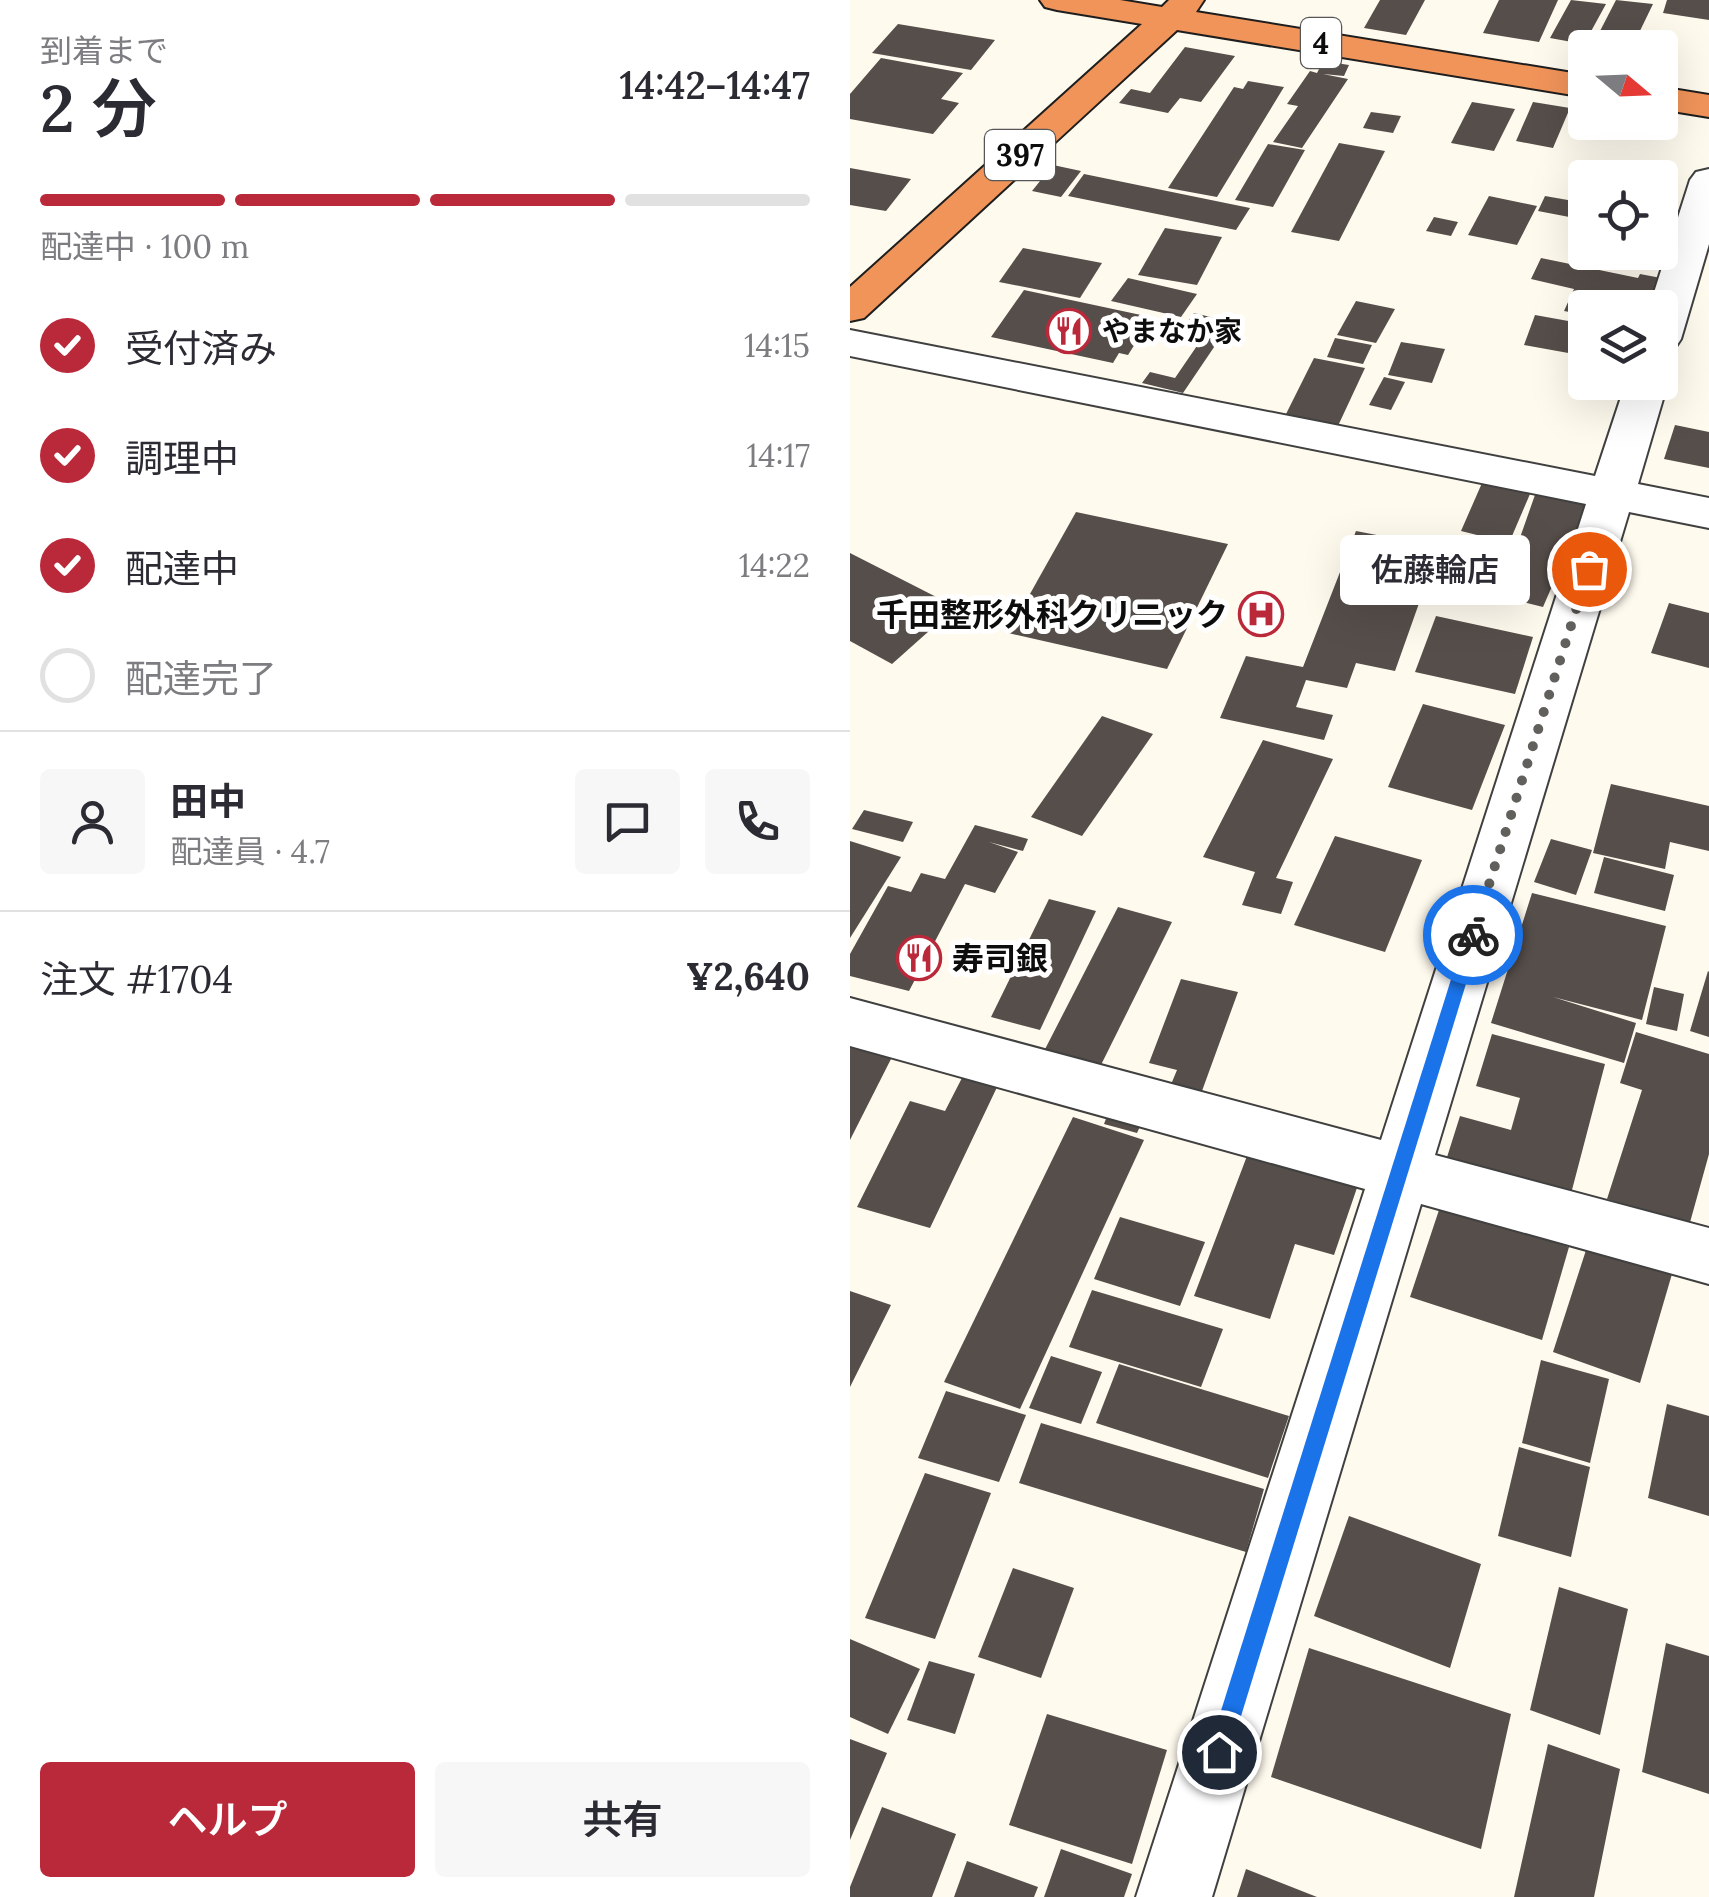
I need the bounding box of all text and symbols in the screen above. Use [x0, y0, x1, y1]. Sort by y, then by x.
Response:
road number: 4 [1301, 18, 1341, 68]
text: 到着まで [40, 30, 168, 71]
north arrow [1568, 30, 1678, 140]
map controls [1568, 30, 1678, 400]
text: 14:42–14:47 [620, 61, 810, 109]
text: 2 分 [40, 67, 157, 150]
road number: 397 [985, 130, 1055, 180]
button: locate [1568, 160, 1678, 270]
text: 配達中 · 100 m [40, 226, 249, 267]
button: layers [1568, 290, 1678, 400]
restaurant icon: やまなか家 [1046, 308, 1092, 354]
place label: やまなか家 [1102, 313, 1242, 349]
icon: check [40, 318, 95, 373]
text: 受付済み [125, 324, 277, 372]
text: 14:15 [744, 325, 810, 366]
icon: check [40, 428, 95, 483]
text: 調理中 [125, 434, 239, 482]
text: 14:17 [747, 435, 810, 476]
pin [1547, 527, 1632, 612]
callout: 佐藤輪店 [1339, 534, 1529, 604]
icon: check [40, 538, 95, 593]
icon: bag [1562, 542, 1617, 597]
text: 配達中 [125, 544, 239, 592]
text: 14:22 [739, 545, 810, 586]
text: 佐藤輪店 [1371, 549, 1499, 590]
hospital icon: 千田整形外科クリニック [1238, 591, 1284, 637]
place label: 千田整形外科クリニック [876, 594, 1228, 635]
text: 配達完了 [125, 654, 277, 702]
button: person [40, 769, 145, 874]
button: chat [575, 769, 680, 874]
button: phone [705, 769, 810, 874]
text: 田中 [170, 777, 246, 825]
text: 配達員 · 4.7 [170, 831, 330, 872]
courier [1423, 885, 1523, 985]
icon: bike [1446, 908, 1501, 963]
restaurant icon: 寿司銀 [896, 935, 942, 981]
place label: 寿司銀 [952, 938, 1048, 979]
text: ¥2,640 [686, 952, 810, 1000]
text: 注文 #1704 [40, 955, 233, 1003]
pin [1177, 1710, 1262, 1795]
icon: home [1192, 1725, 1247, 1780]
button: ヘルプ [40, 1762, 415, 1877]
button: 共有 [435, 1762, 810, 1877]

